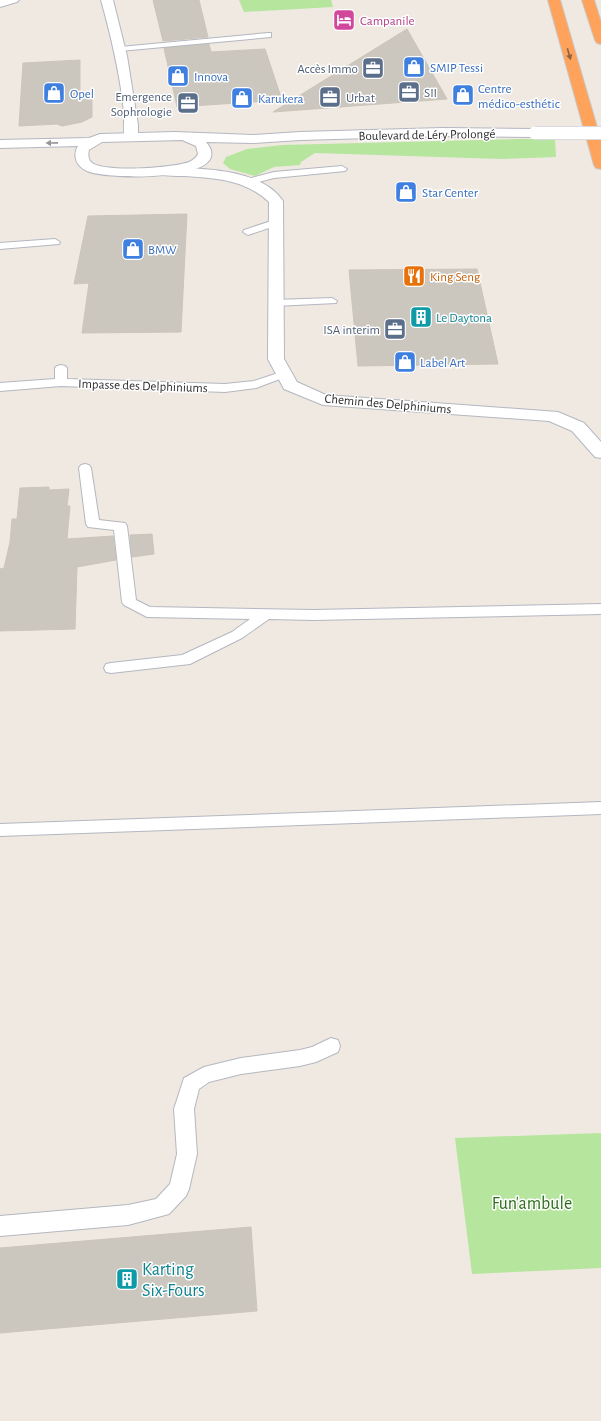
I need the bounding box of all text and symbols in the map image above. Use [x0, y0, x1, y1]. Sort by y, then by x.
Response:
hotel icon: Campanile [331, 7, 357, 33]
place label: Campanile [360, 15, 415, 28]
one-way arrow [566, 48, 572, 60]
shop icon: SMIP Tessi [401, 54, 427, 80]
office icon: Accès Immo [360, 55, 386, 81]
place label: SMIP Tessi [430, 62, 483, 75]
shop icon: Innova [165, 63, 191, 89]
place label: Accès Immo [297, 63, 358, 76]
place label: Innova [194, 71, 228, 84]
office icon: SII [396, 79, 422, 105]
shop icon: Opel [41, 80, 67, 106]
shop icon: Centre médico-esthétic [450, 82, 476, 108]
place label: Centre médico-esthétic [478, 83, 560, 111]
office icon: Urbat [317, 84, 343, 110]
shop icon: Karukera [229, 85, 255, 111]
place label: SII [424, 87, 437, 100]
place label: Opel [70, 88, 94, 101]
office icon: Emergence Sophrologie [175, 90, 201, 116]
place label: Emergence Sophrologie [111, 91, 172, 119]
place label: Urbat [346, 92, 375, 105]
place label: Karukera [258, 93, 303, 106]
street label: Boulevard de Léry Prolongé [358, 128, 496, 143]
one-way arrow [45, 140, 58, 146]
shop icon: Star Center [393, 179, 419, 205]
place label: Star Center [422, 187, 479, 200]
shop icon: BMW [120, 236, 146, 262]
place label: BMW [148, 244, 177, 257]
restaurant icon: King Seng [401, 263, 427, 289]
place label: King Seng [430, 271, 481, 284]
building icon: Le Daytona [408, 304, 434, 330]
place label: Le Daytona [436, 312, 492, 325]
office icon: ISA interim [382, 316, 408, 342]
place label: ISA interim [323, 324, 380, 337]
shop icon: Label Art [392, 349, 418, 375]
place label: Label Art [420, 357, 465, 370]
street label: Impasse des Delphiniums [78, 378, 208, 395]
street label: Chemin des Delphiniums [324, 392, 452, 417]
park label: Fun'ambule [492, 1195, 572, 1213]
place label: Karting Six-Fours [142, 1261, 205, 1300]
building icon: Karting Six-Fours [114, 1266, 140, 1292]

